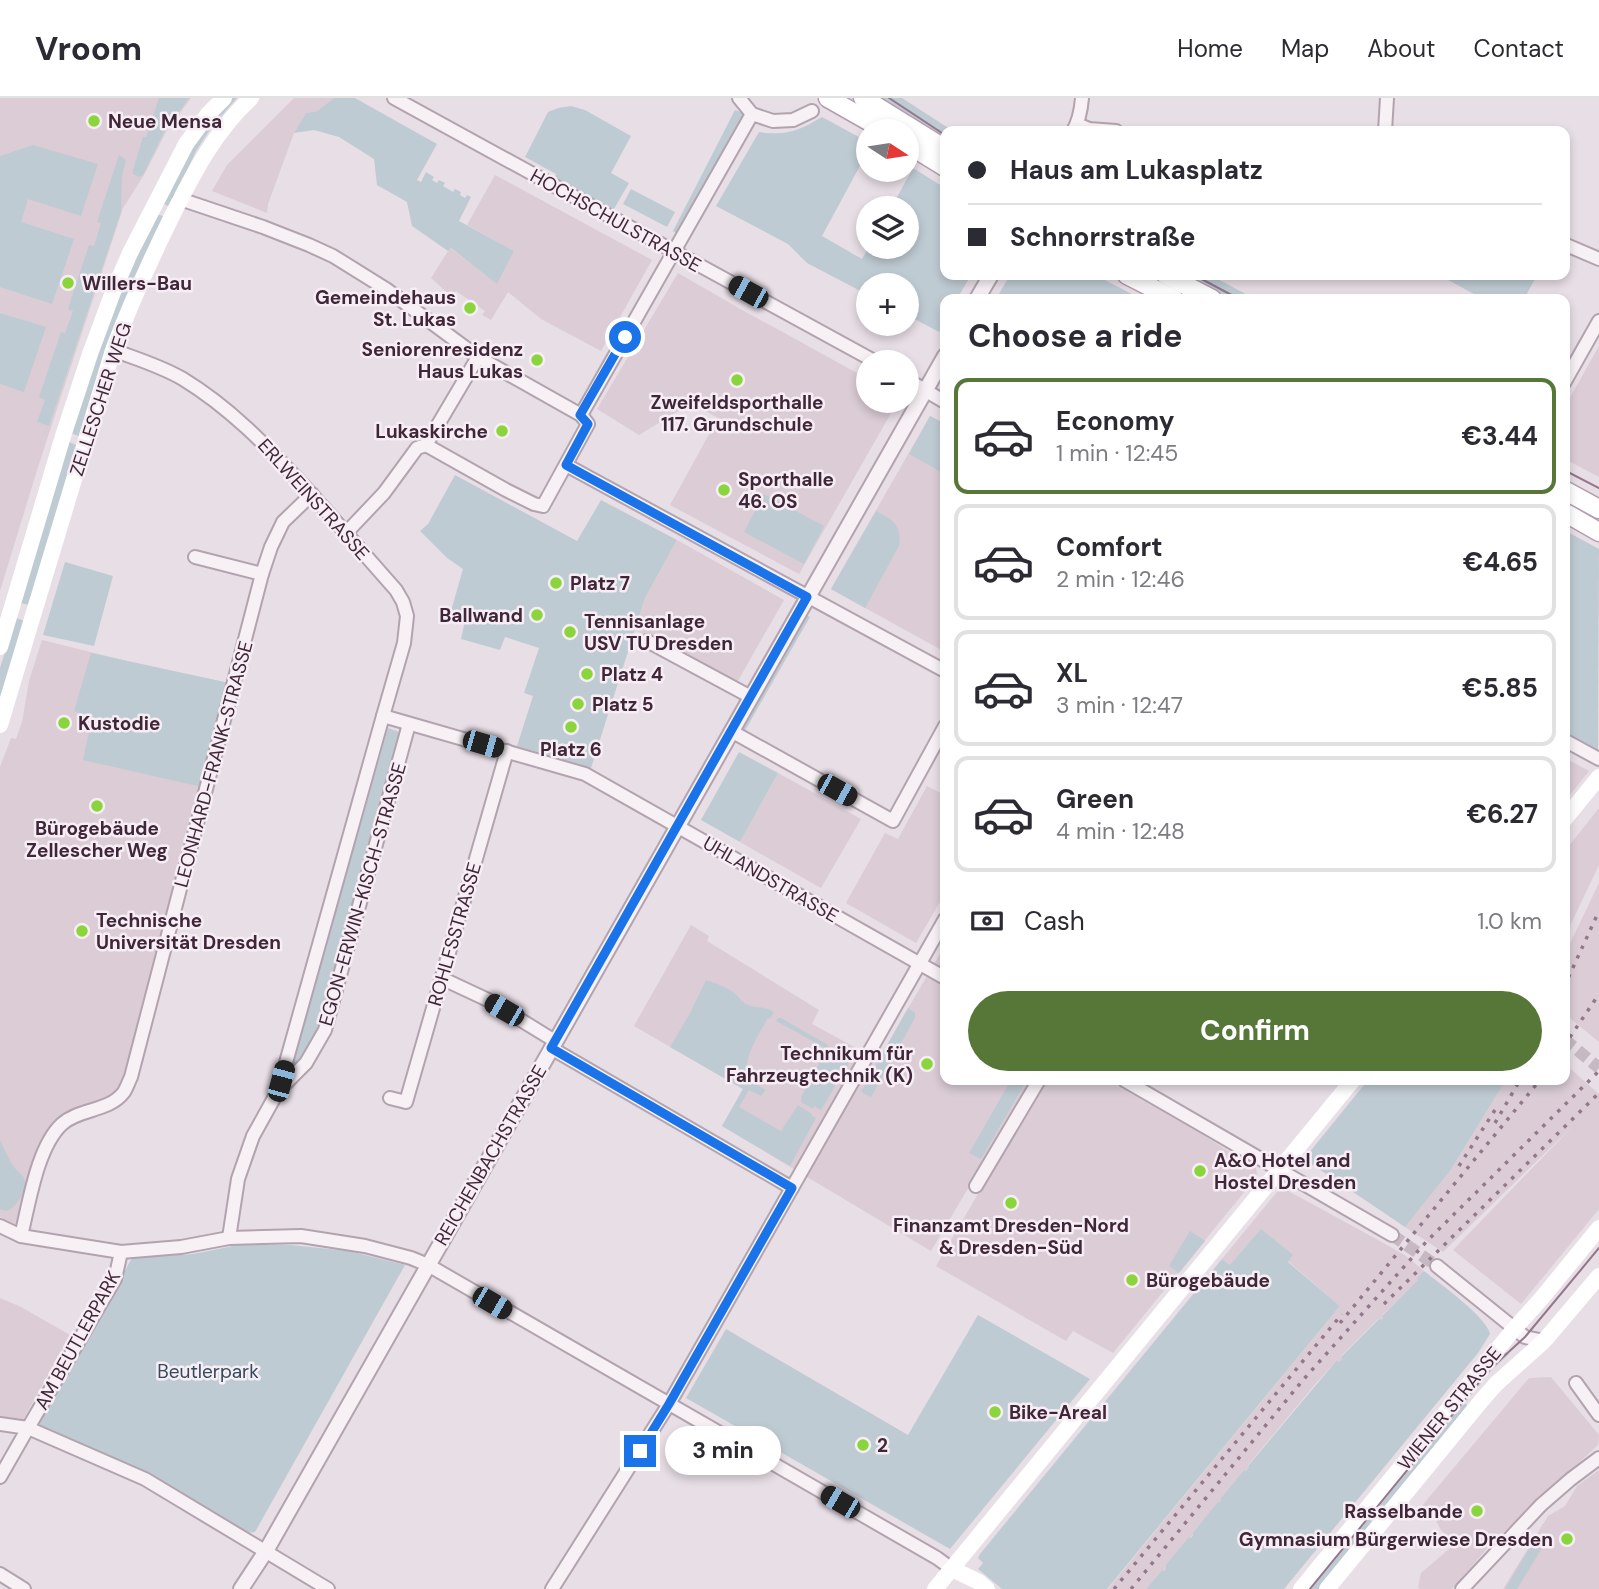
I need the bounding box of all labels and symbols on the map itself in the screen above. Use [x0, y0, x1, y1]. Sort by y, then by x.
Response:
place label: Neue Mensa [108, 109, 222, 134]
marker: Neue Mensa [86, 113, 102, 129]
north arrow [856, 119, 919, 182]
street label: HOCHSCHULSTRASSE [526, 163, 706, 278]
place label: Willers-Bau [82, 271, 192, 296]
car [725, 273, 772, 311]
marker: Willers-Bau [60, 275, 76, 291]
place label: Gemeindehaus St. Lukas [315, 285, 456, 332]
marker: Gemeindehaus St. Lukas [462, 300, 478, 316]
street label: ZELLESCHER WEG [64, 319, 137, 479]
route start [609, 321, 641, 353]
place label: Seniorenresidenz Haus Lukas [361, 337, 523, 384]
marker: Seniorenresidenz Haus Lukas [529, 352, 545, 368]
marker: Zweifeldsporthalle 117. Grundschule [729, 372, 745, 388]
place label: Zweifeldsporthalle 117. Grundschule [650, 390, 824, 437]
place label: Lukaskirche [375, 419, 488, 444]
marker: Lukaskirche [494, 423, 510, 439]
street label: ERLWEINSTRASSE [252, 433, 375, 565]
place label: Sporthalle 46. OS [738, 467, 834, 514]
marker: Sporthalle 46. OS [716, 482, 732, 498]
place label: Platz 7 [570, 571, 630, 596]
marker: Platz 7 [548, 575, 564, 591]
place label: Ballwand [439, 603, 523, 628]
marker: Ballwand [529, 607, 545, 623]
place label: Tennisanlage USV TU Dresden [584, 609, 733, 656]
marker: Tennisanlage USV TU Dresden [562, 624, 578, 640]
street label: LEONHARD-FRANK-STRASSE [169, 638, 258, 890]
place label: Platz 4 [601, 662, 663, 687]
marker: Platz 4 [579, 666, 595, 682]
place label: Platz 5 [592, 692, 654, 717]
marker: Platz 5 [570, 696, 586, 712]
place label: Kustodie [78, 711, 160, 736]
marker: Kustodie [56, 715, 72, 731]
marker: Platz 6 [563, 719, 579, 735]
car [460, 728, 507, 760]
place label: Platz 6 [540, 737, 602, 762]
street label: EGON-ERWIN-KISCH-STRASSE [313, 760, 412, 1029]
car [814, 771, 861, 809]
marker: Bürogebäude Zellescher Weg [89, 798, 105, 814]
place label: Bürogebäude Zellescher Weg [26, 816, 168, 863]
street label: UHLANDSTRASSE [699, 831, 843, 928]
street label: ROHLFSSTRASSE [422, 859, 487, 1009]
place label: Technische Universität Dresden [96, 908, 281, 955]
marker: Technische Universität Dresden [74, 923, 90, 939]
car [481, 990, 528, 1030]
place label: Technikum für Fahrzeugtechnik (K) [726, 1041, 913, 1088]
marker: Technikum für Fahrzeugtechnik (K) [919, 1056, 935, 1072]
car [266, 1058, 297, 1104]
street label: REICHENBACHSTRASSE [428, 1060, 552, 1250]
place label: A&O Hotel and Hostel Dresden [1214, 1148, 1356, 1195]
marker: A&O Hotel and Hostel Dresden [1192, 1163, 1208, 1179]
marker: Finanzamt Dresden-Nord & Dresden-Süd [1003, 1195, 1019, 1211]
place label: Finanzamt Dresden-Nord & Dresden-Süd [893, 1213, 1129, 1260]
street label: AM BEUTLERPARK [29, 1266, 126, 1414]
place label: Bürogebäude [1146, 1268, 1270, 1293]
marker: Bürogebäude [1124, 1272, 1140, 1288]
car [469, 1283, 516, 1323]
street label: WIENER STRASSE [1392, 1341, 1507, 1475]
park label: Beutlerpark [157, 1359, 259, 1384]
place label: Bike-Areal [1009, 1400, 1107, 1425]
marker: Bike-Areal [987, 1404, 1003, 1420]
callout: 3 min [664, 1426, 780, 1476]
place label: 2 [877, 1433, 888, 1458]
route end [624, 1435, 656, 1467]
marker: 2 [855, 1437, 871, 1453]
car [817, 1482, 864, 1522]
place label: Rasselbande [1344, 1499, 1463, 1524]
marker: Rasselbande [1469, 1503, 1485, 1519]
place label: Gymnasium Bürgerwiese Dresden [1239, 1527, 1553, 1552]
marker: Gymnasium Bürgerwiese Dresden [1559, 1531, 1575, 1547]

